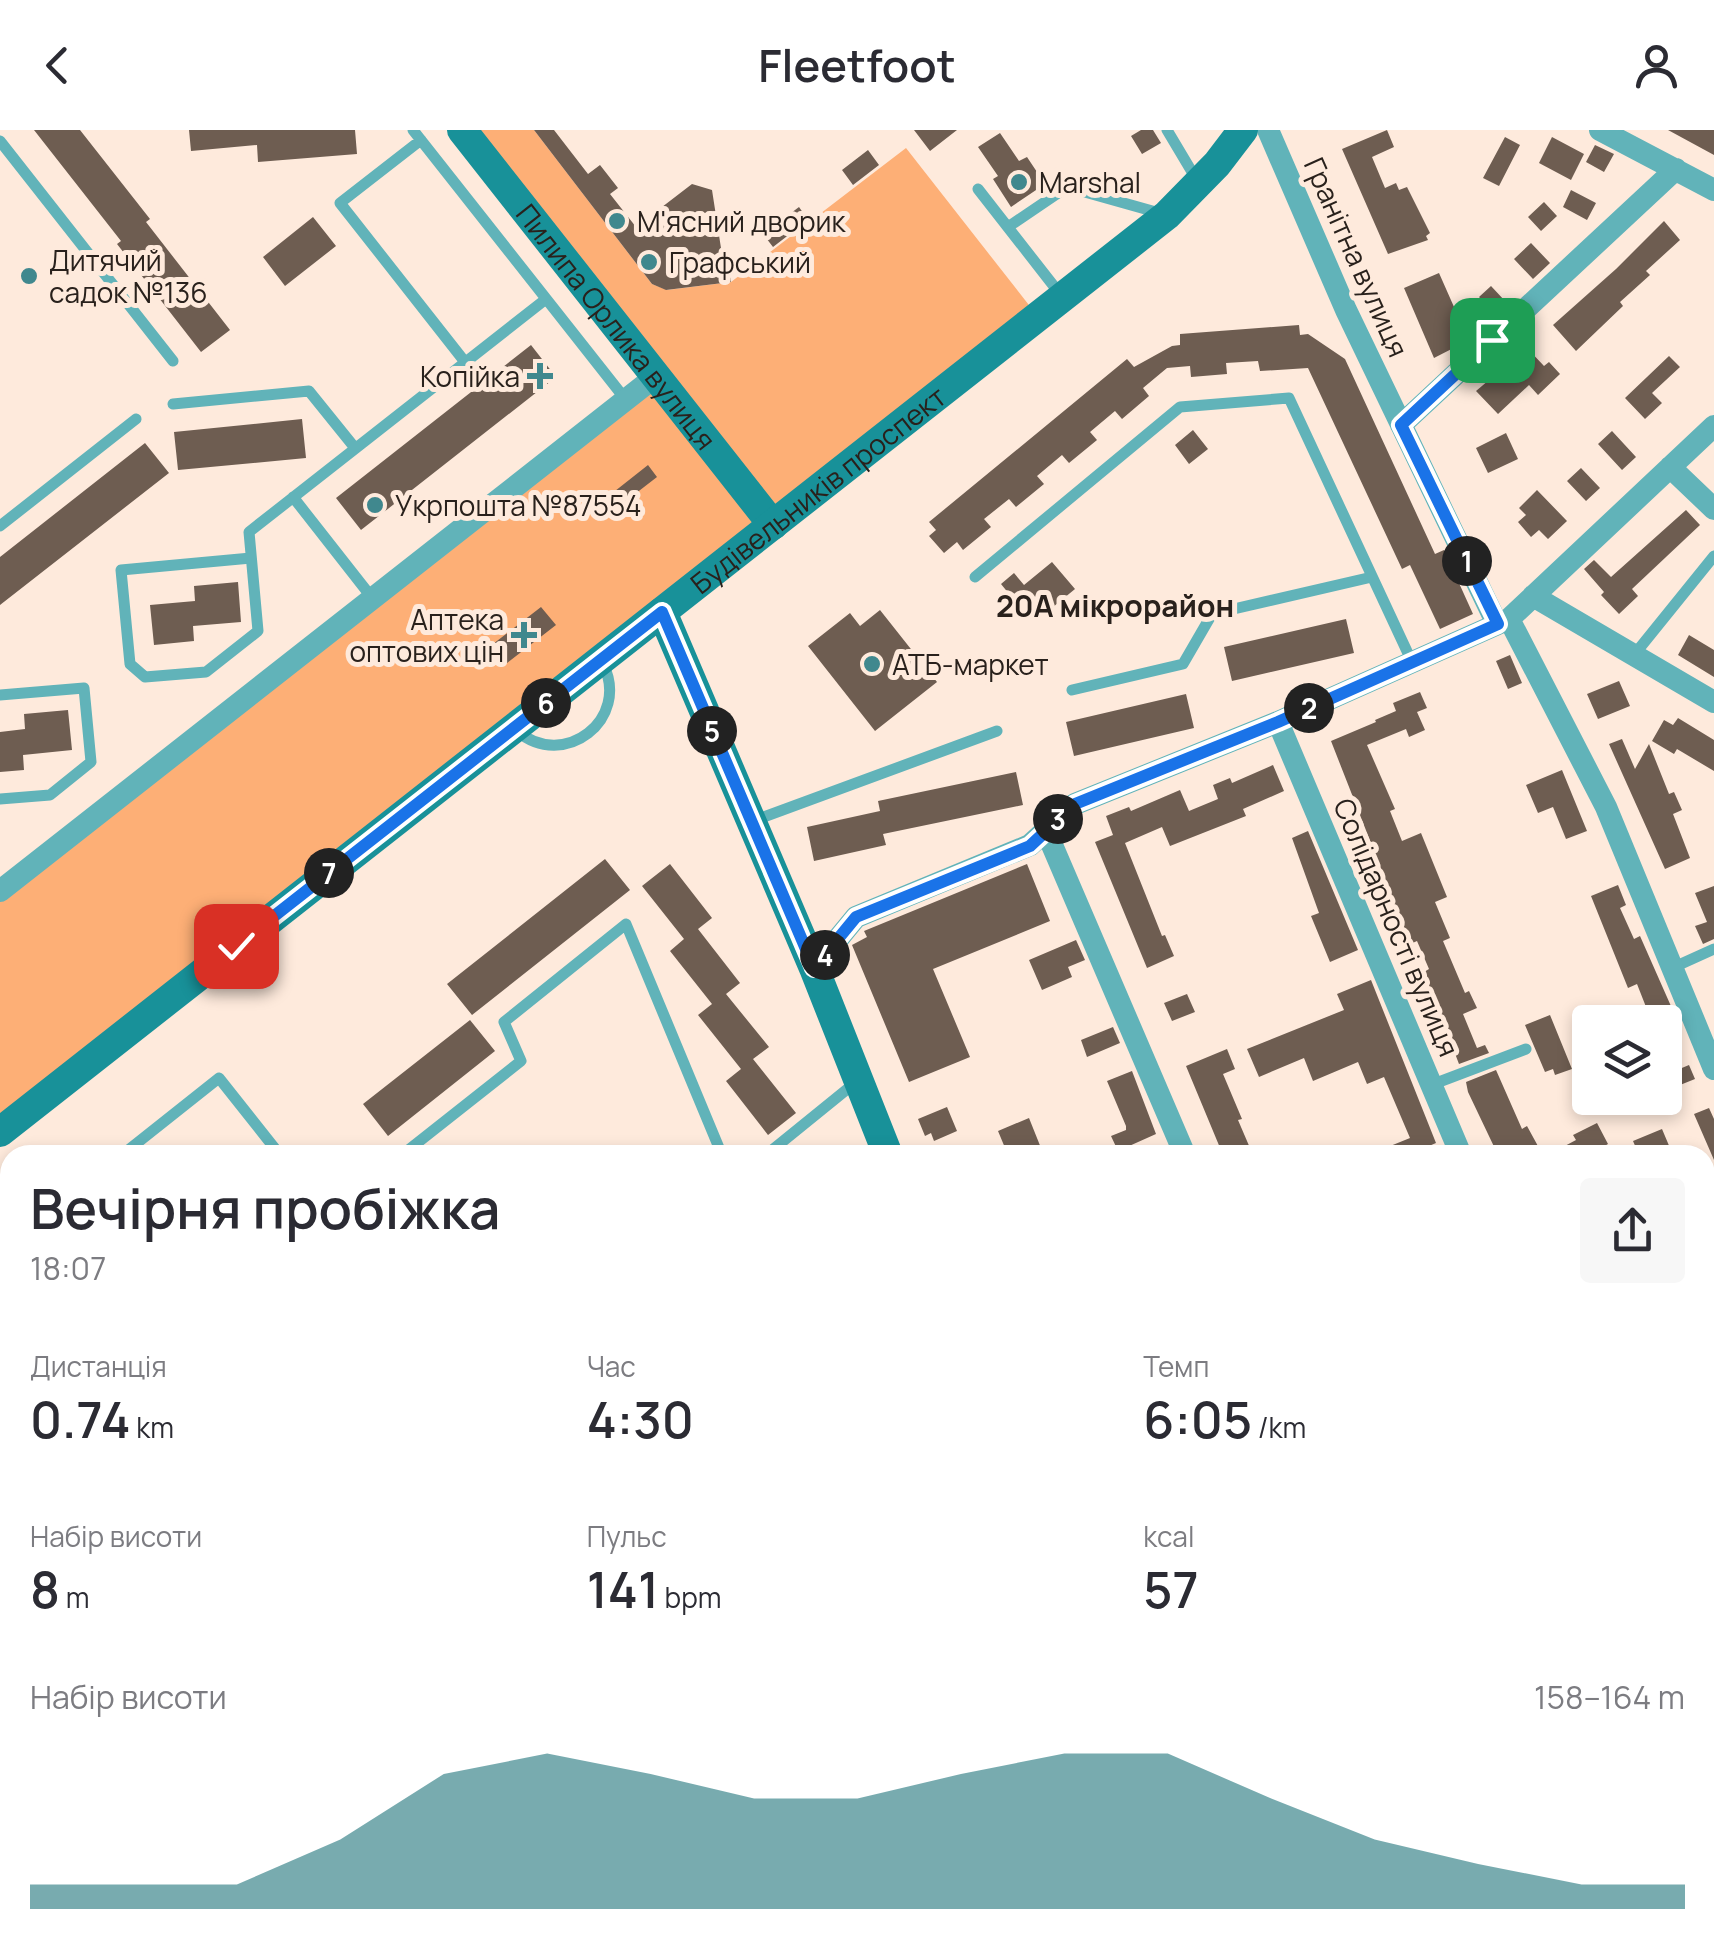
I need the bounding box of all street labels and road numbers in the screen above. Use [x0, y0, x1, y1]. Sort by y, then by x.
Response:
street label: Гранітна вулиця [1296, 151, 1418, 363]
street label: Пилипа Орлика вулиця [508, 196, 725, 457]
street label: Будівельників проспект [682, 377, 953, 602]
street label: Солідарності вулиця [1325, 792, 1469, 1062]

